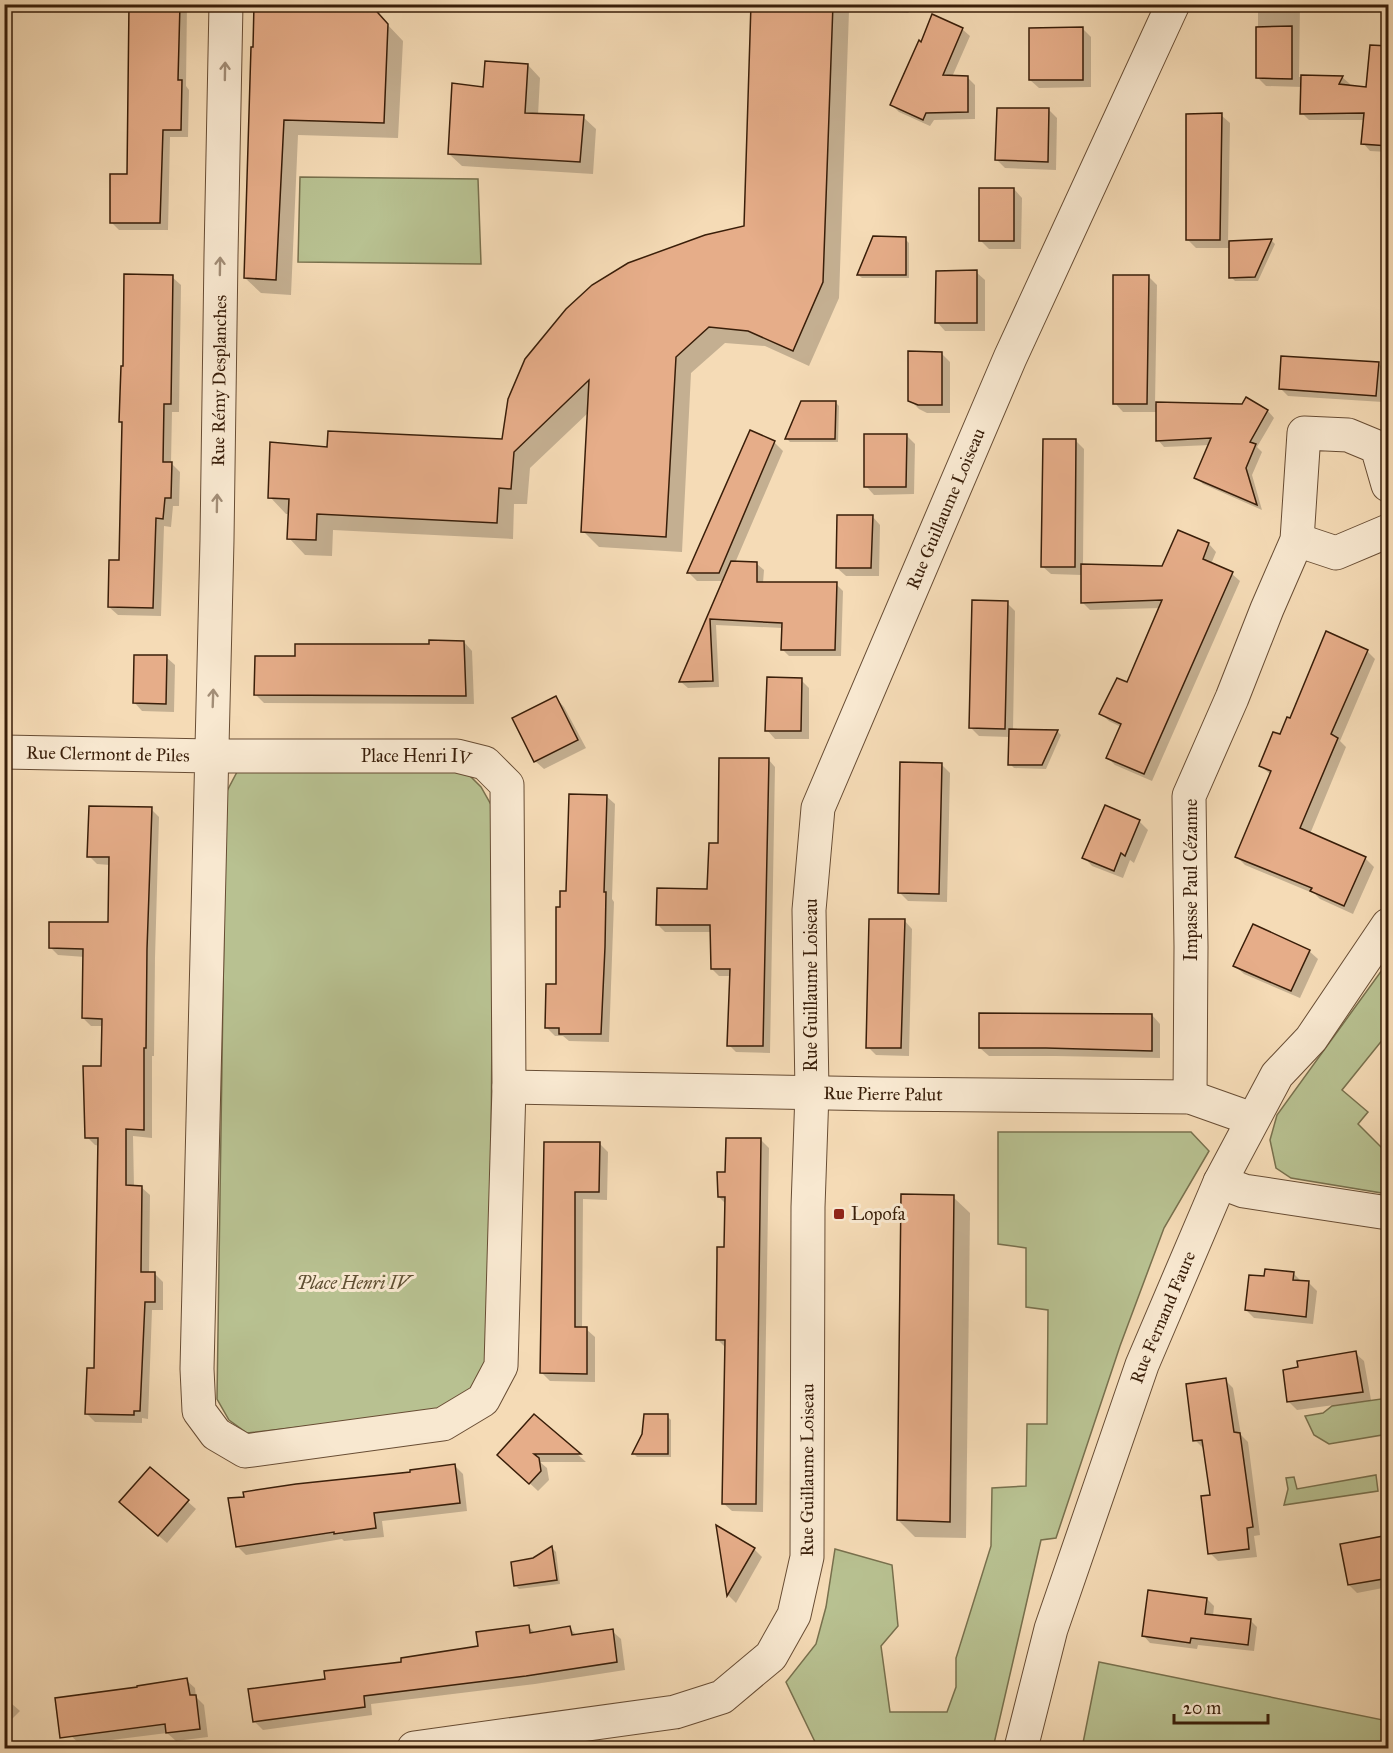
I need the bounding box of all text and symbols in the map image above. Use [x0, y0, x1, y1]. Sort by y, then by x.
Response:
one-way arrow [219, 62, 231, 82]
one-way arrow [215, 257, 226, 277]
street label: Rue Rémy Desplanches [207, 295, 231, 467]
street label: Rue Guillaume Loiseau [902, 424, 990, 593]
one-way arrow [212, 494, 223, 514]
one-way arrow [207, 688, 218, 708]
street label: Rue Clermont de Piles [26, 741, 190, 767]
street label: Place Henri IV [361, 745, 475, 770]
street label: Impasse Paul Cézanne [1180, 799, 1202, 961]
street label: Rue Guillaume Loiseau [800, 898, 822, 1072]
street label: Rue Pierre Palut [823, 1082, 943, 1106]
place label: Lopofa [851, 1203, 906, 1225]
marker: Lopofa [832, 1207, 846, 1221]
street label: Rue Fernand Faure [1125, 1248, 1200, 1386]
park label: Place Henri IV [297, 1272, 414, 1294]
street label: Rue Guillaume Loiseau [796, 1383, 818, 1557]
scale bar [1174, 1687, 1268, 1725]
text: 20 m [1183, 1697, 1221, 1719]

